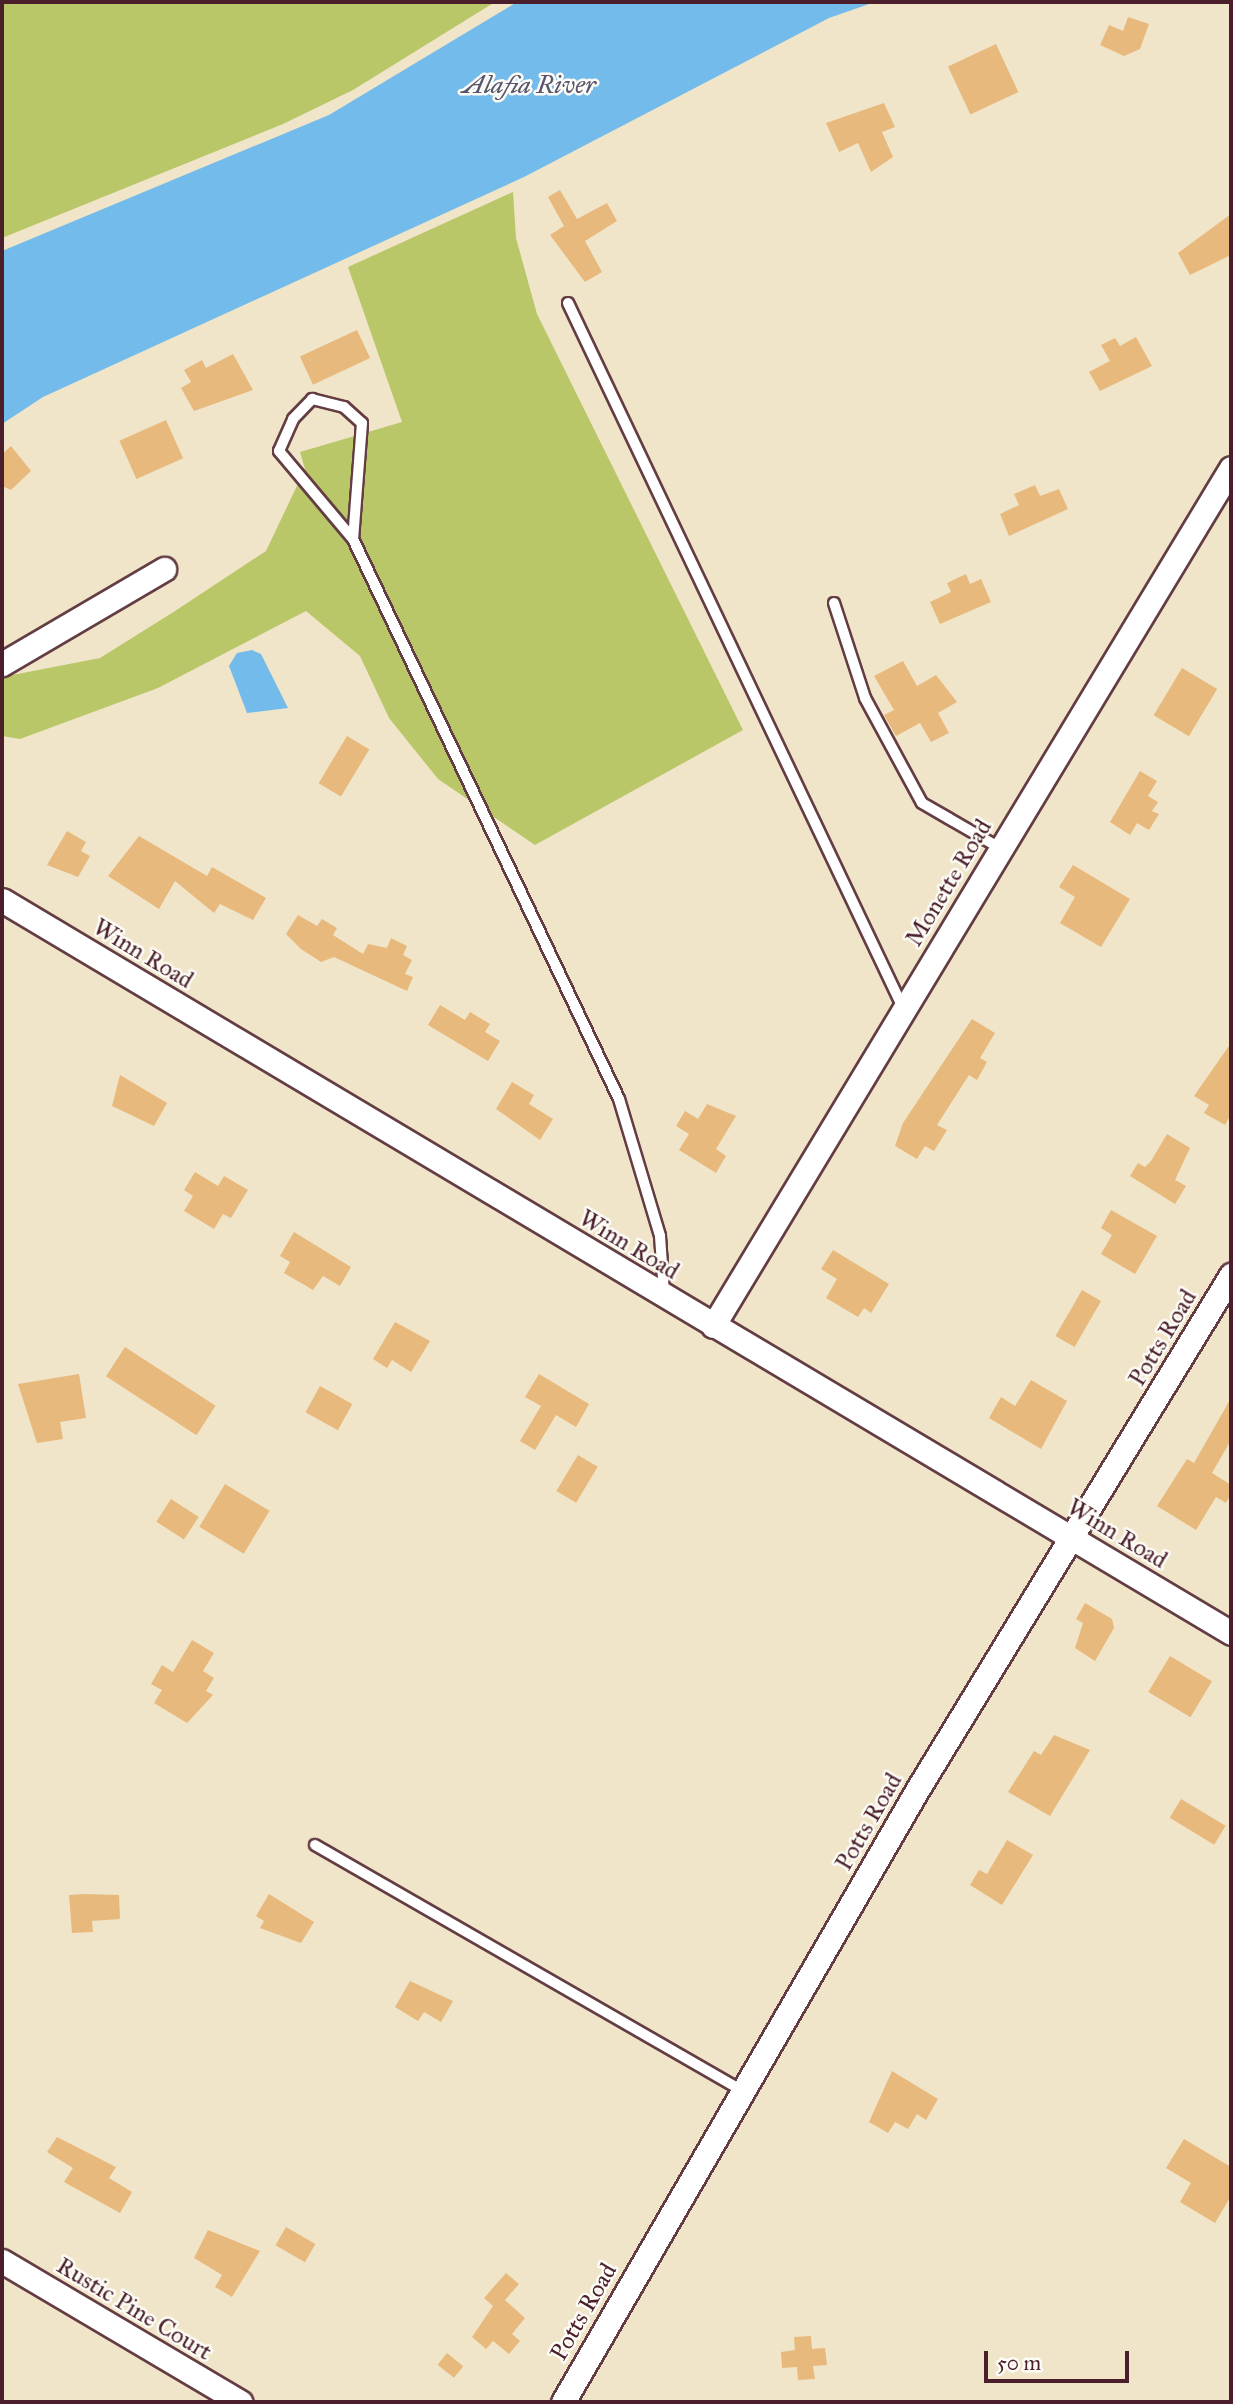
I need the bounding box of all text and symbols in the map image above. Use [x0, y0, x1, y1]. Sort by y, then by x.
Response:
water label: Alafia River [462, 69, 596, 101]
street label: Monette Road [900, 814, 998, 952]
street label: Winn Road [88, 913, 198, 995]
street label: Winn Road [574, 1204, 684, 1286]
street label: Potts Road [1123, 1285, 1203, 1391]
street label: Winn Road [1062, 1493, 1172, 1575]
street label: Potts Road [830, 1768, 908, 1876]
street label: Rustic Pine Court [51, 2251, 217, 2367]
street label: Potts Road [545, 2258, 623, 2366]
scale bar [988, 2338, 1133, 2382]
text: 50 m [997, 2350, 1041, 2376]

